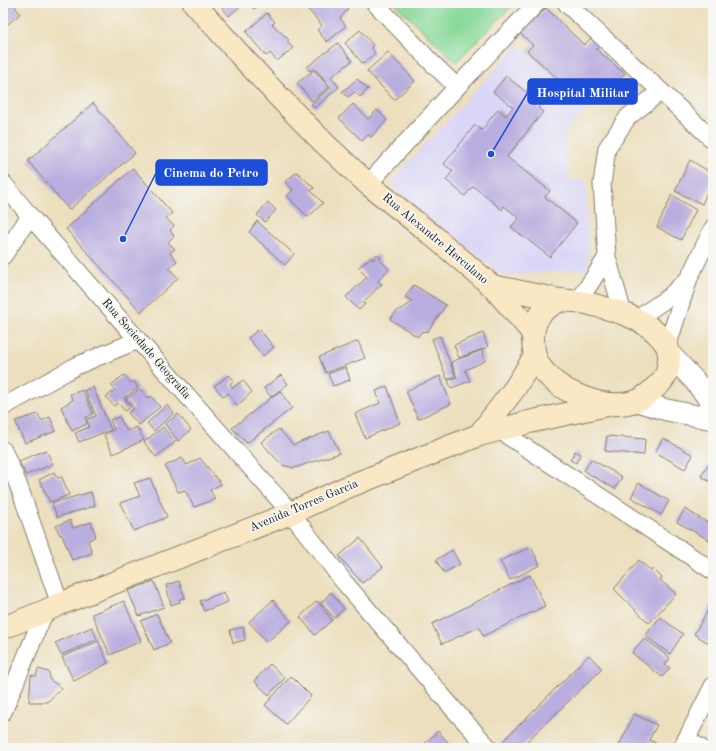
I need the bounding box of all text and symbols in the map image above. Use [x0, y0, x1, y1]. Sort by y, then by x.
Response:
callout: Hospital Militar [528, 79, 637, 104]
text: Hospital Militar [536, 87, 630, 100]
callout: Cinema do Petro [156, 160, 267, 185]
text: Cinema do Petro [163, 167, 259, 180]
street label: Rua Alexandre Herculano [380, 191, 490, 287]
street label: Rua Sociedade Geografia [99, 296, 193, 402]
street label: Avenida Torres Garcia [248, 478, 360, 534]

